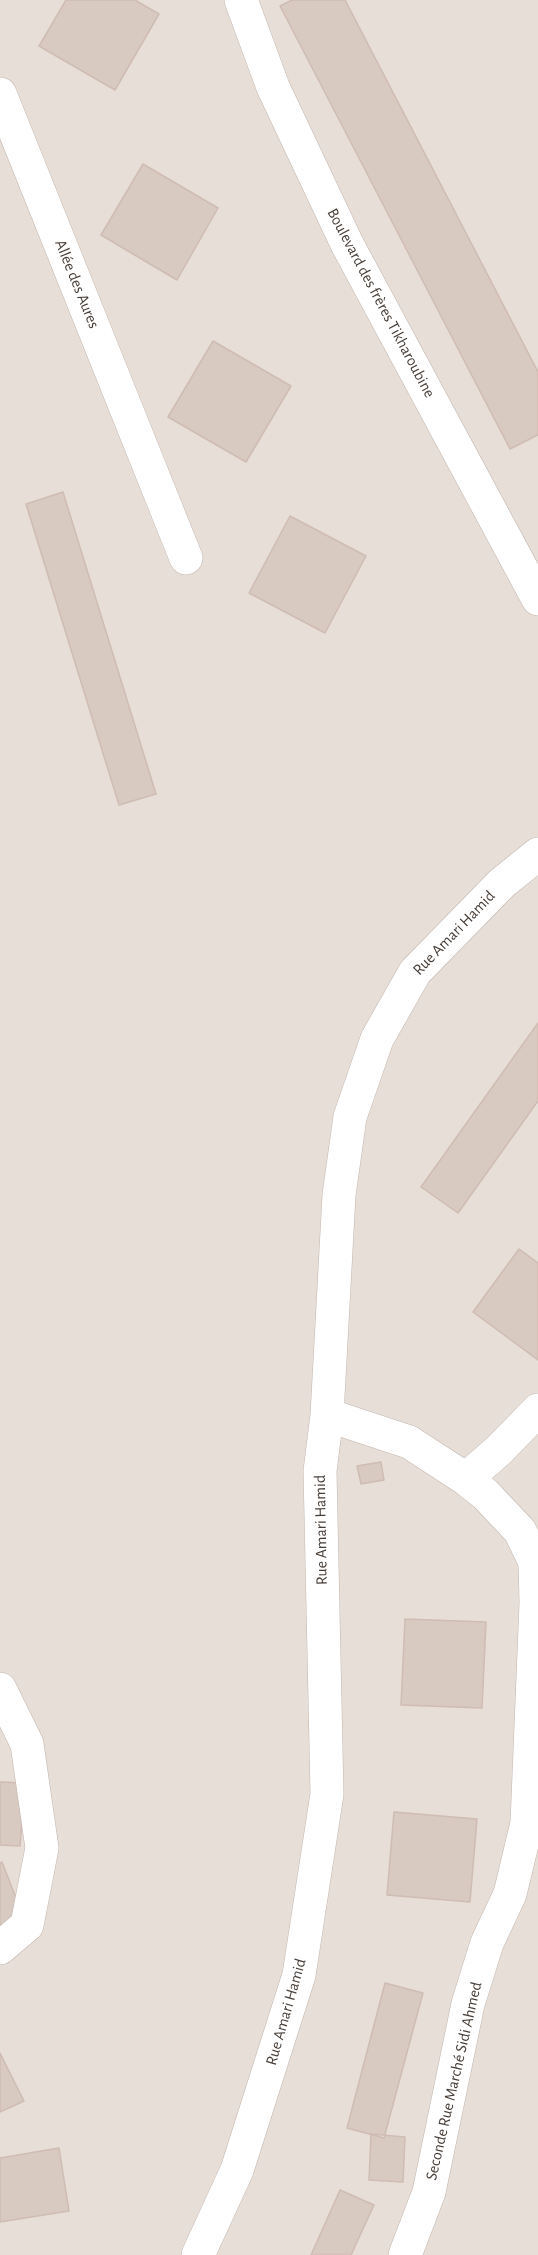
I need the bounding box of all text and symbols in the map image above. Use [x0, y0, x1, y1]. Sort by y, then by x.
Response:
street label: Boulevard des frères Tikharoubine [323, 205, 439, 401]
street label: Allée des Aures [50, 237, 104, 331]
street label: Rue Amari Hamid [409, 887, 499, 979]
street label: Rue Amari Hamid [310, 1475, 332, 1585]
street label: Rue Amari Hamid [262, 1956, 310, 2068]
street label: Seconde Rue Marché Sidi Ahmed [422, 1980, 486, 2182]

